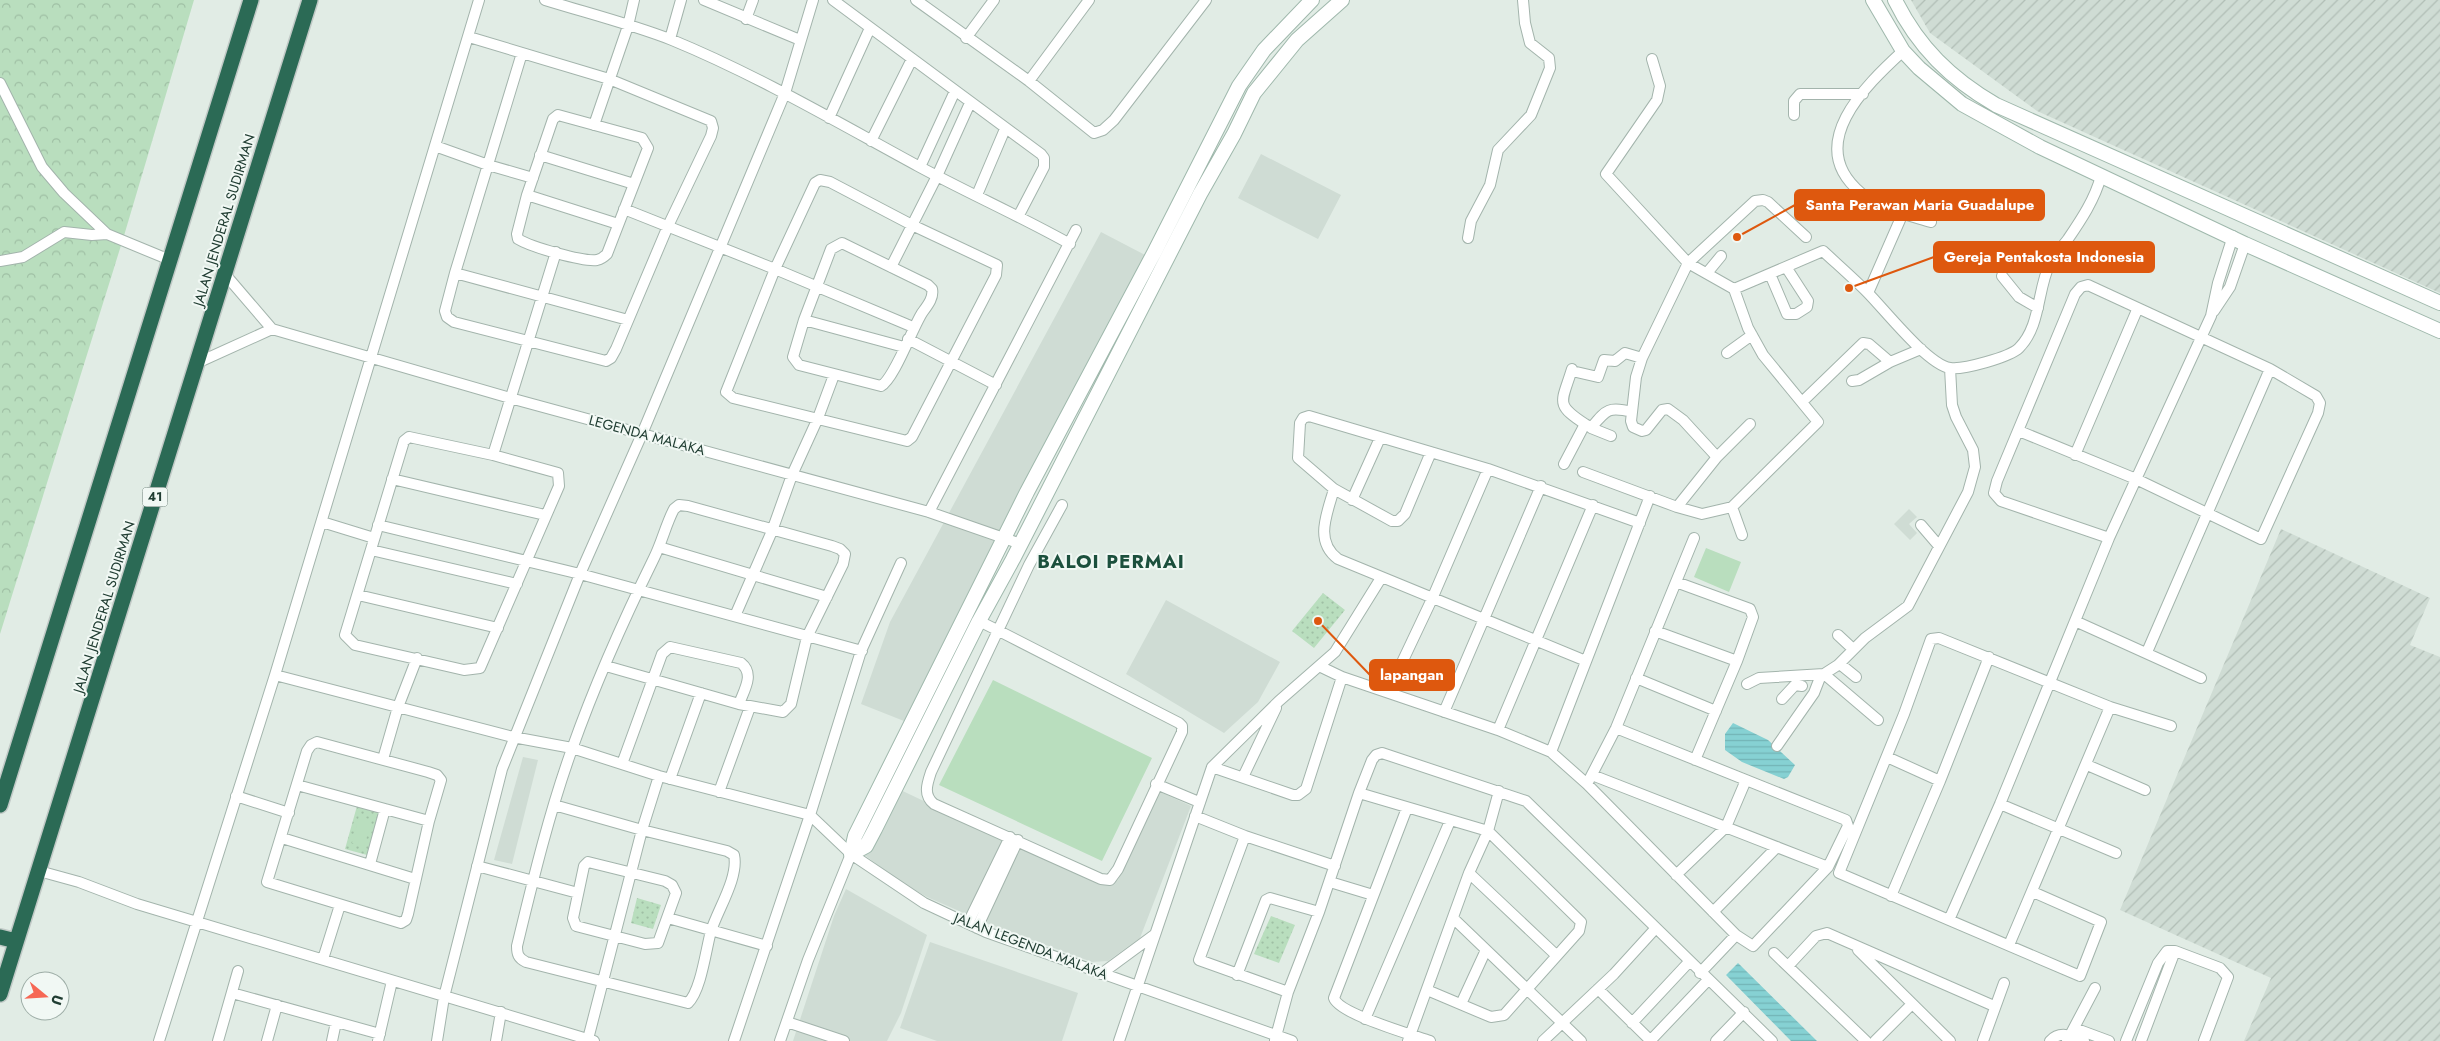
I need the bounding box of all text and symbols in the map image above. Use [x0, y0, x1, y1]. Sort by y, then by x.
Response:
street label: JALAN JENDERAL SUDIRMAN [188, 131, 260, 310]
callout: Santa Perawan Maria Guadalupe [1795, 190, 2044, 220]
text: Santa Perawan Maria Guadalupe [1806, 194, 2035, 216]
callout: Gereja Pentakosta Indonesia [1934, 242, 2154, 272]
text: Gereja Pentakosta Indonesia [1944, 246, 2144, 268]
street label: LEGENDA MALAKA [587, 410, 708, 460]
road number: 41 [142, 488, 168, 507]
street label: JALAN JENDERAL SUDIRMAN [68, 518, 140, 697]
district label: BALOI PERMAI [1037, 548, 1185, 575]
callout: lapangan [1370, 660, 1454, 690]
text: lapangan [1380, 664, 1444, 686]
street label: JALAN LEGENDA MALAKA [949, 907, 1111, 985]
north arrow [20, 971, 70, 1021]
text: U [46, 992, 68, 1008]

